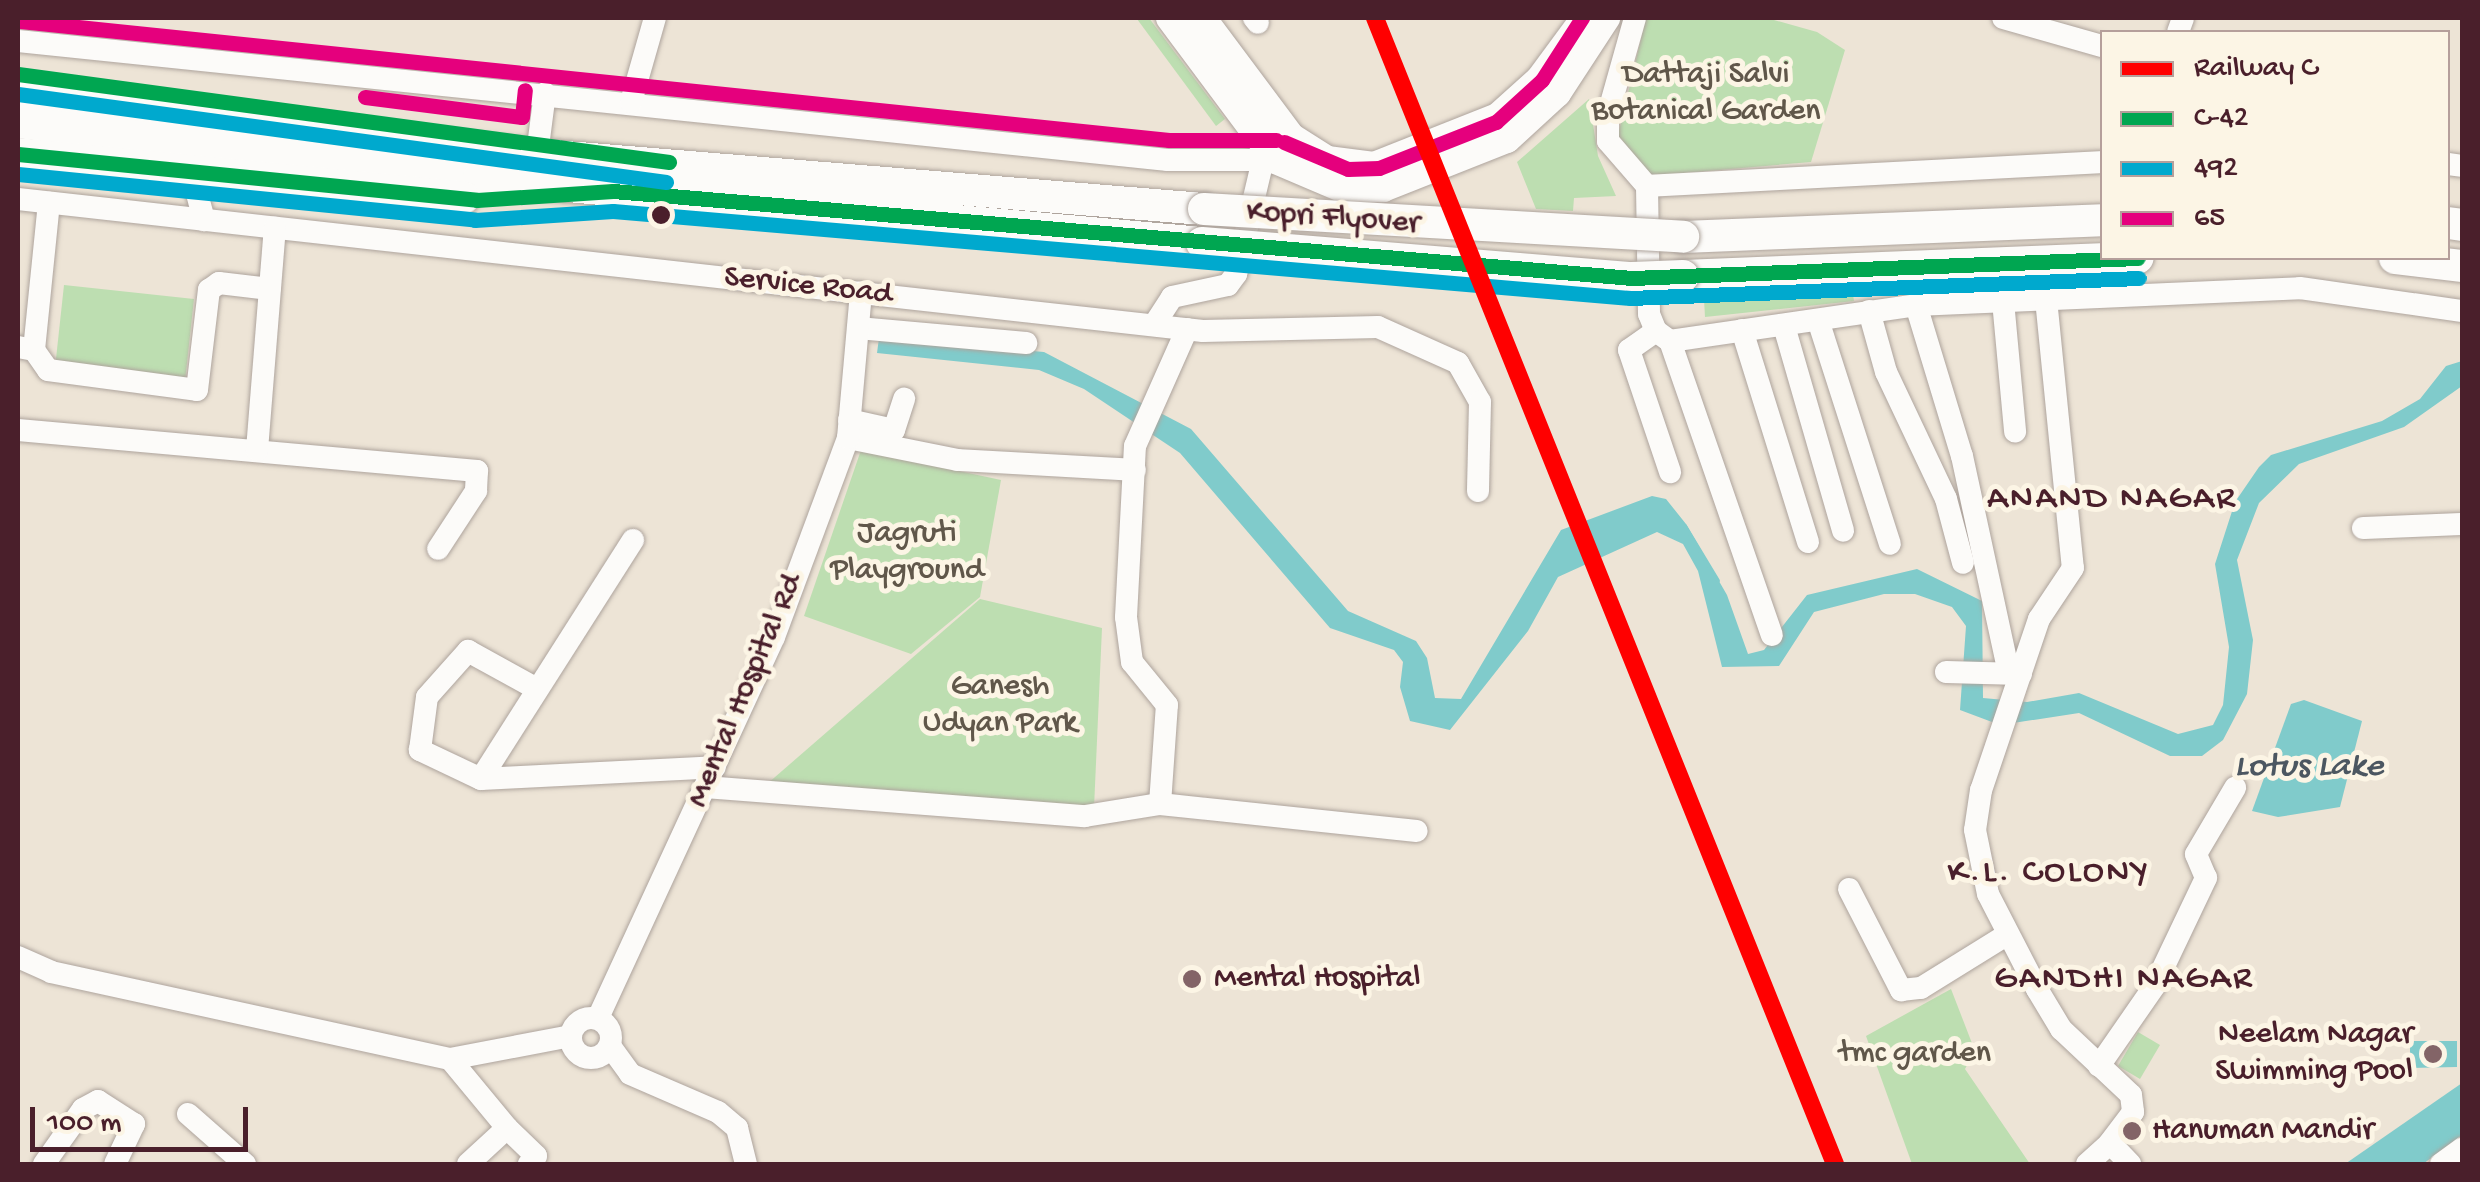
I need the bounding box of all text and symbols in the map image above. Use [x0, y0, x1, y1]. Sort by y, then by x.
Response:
legend [2100, 30, 2450, 260]
text: Railway C [2194, 52, 2318, 87]
park label: Dattaji Salvi Botanical Garden [1592, 57, 1820, 132]
text: C-42 [2194, 102, 2249, 137]
text: 492 [2194, 152, 2238, 187]
street label: Kopri Flyover [1245, 194, 1421, 244]
text: 65 [2194, 202, 2225, 237]
unlabelled marker [651, 205, 671, 225]
street label: Service Road [722, 259, 894, 315]
district label: ANAND NAGAR [1987, 479, 2237, 521]
park label: Jagruti Playground [830, 516, 984, 591]
street label: Mental Hospital Rd [680, 569, 812, 813]
park label: Ganesh Udyan Park [923, 669, 1077, 744]
water label: Lotus Lake [2235, 747, 2383, 789]
district label: K.L. COLONY [1948, 853, 2150, 895]
district label: GANDHI NAGAR [1994, 959, 2254, 1001]
place label: Mental Hospital [1214, 960, 1421, 998]
marker: Mental Hospital [1179, 966, 1205, 992]
place label: Neelam Nagar Swimming Pool [2215, 1017, 2413, 1092]
park label: tmc garden [1839, 1035, 1991, 1073]
marker: Neelam Nagar Swimming Pool [2422, 1043, 2444, 1065]
scale bar [35, 1087, 252, 1149]
text: 100 m [47, 1107, 122, 1142]
place label: Hanuman Mandir [2152, 1112, 2374, 1150]
marker: Hanuman Mandir [2121, 1120, 2143, 1142]

